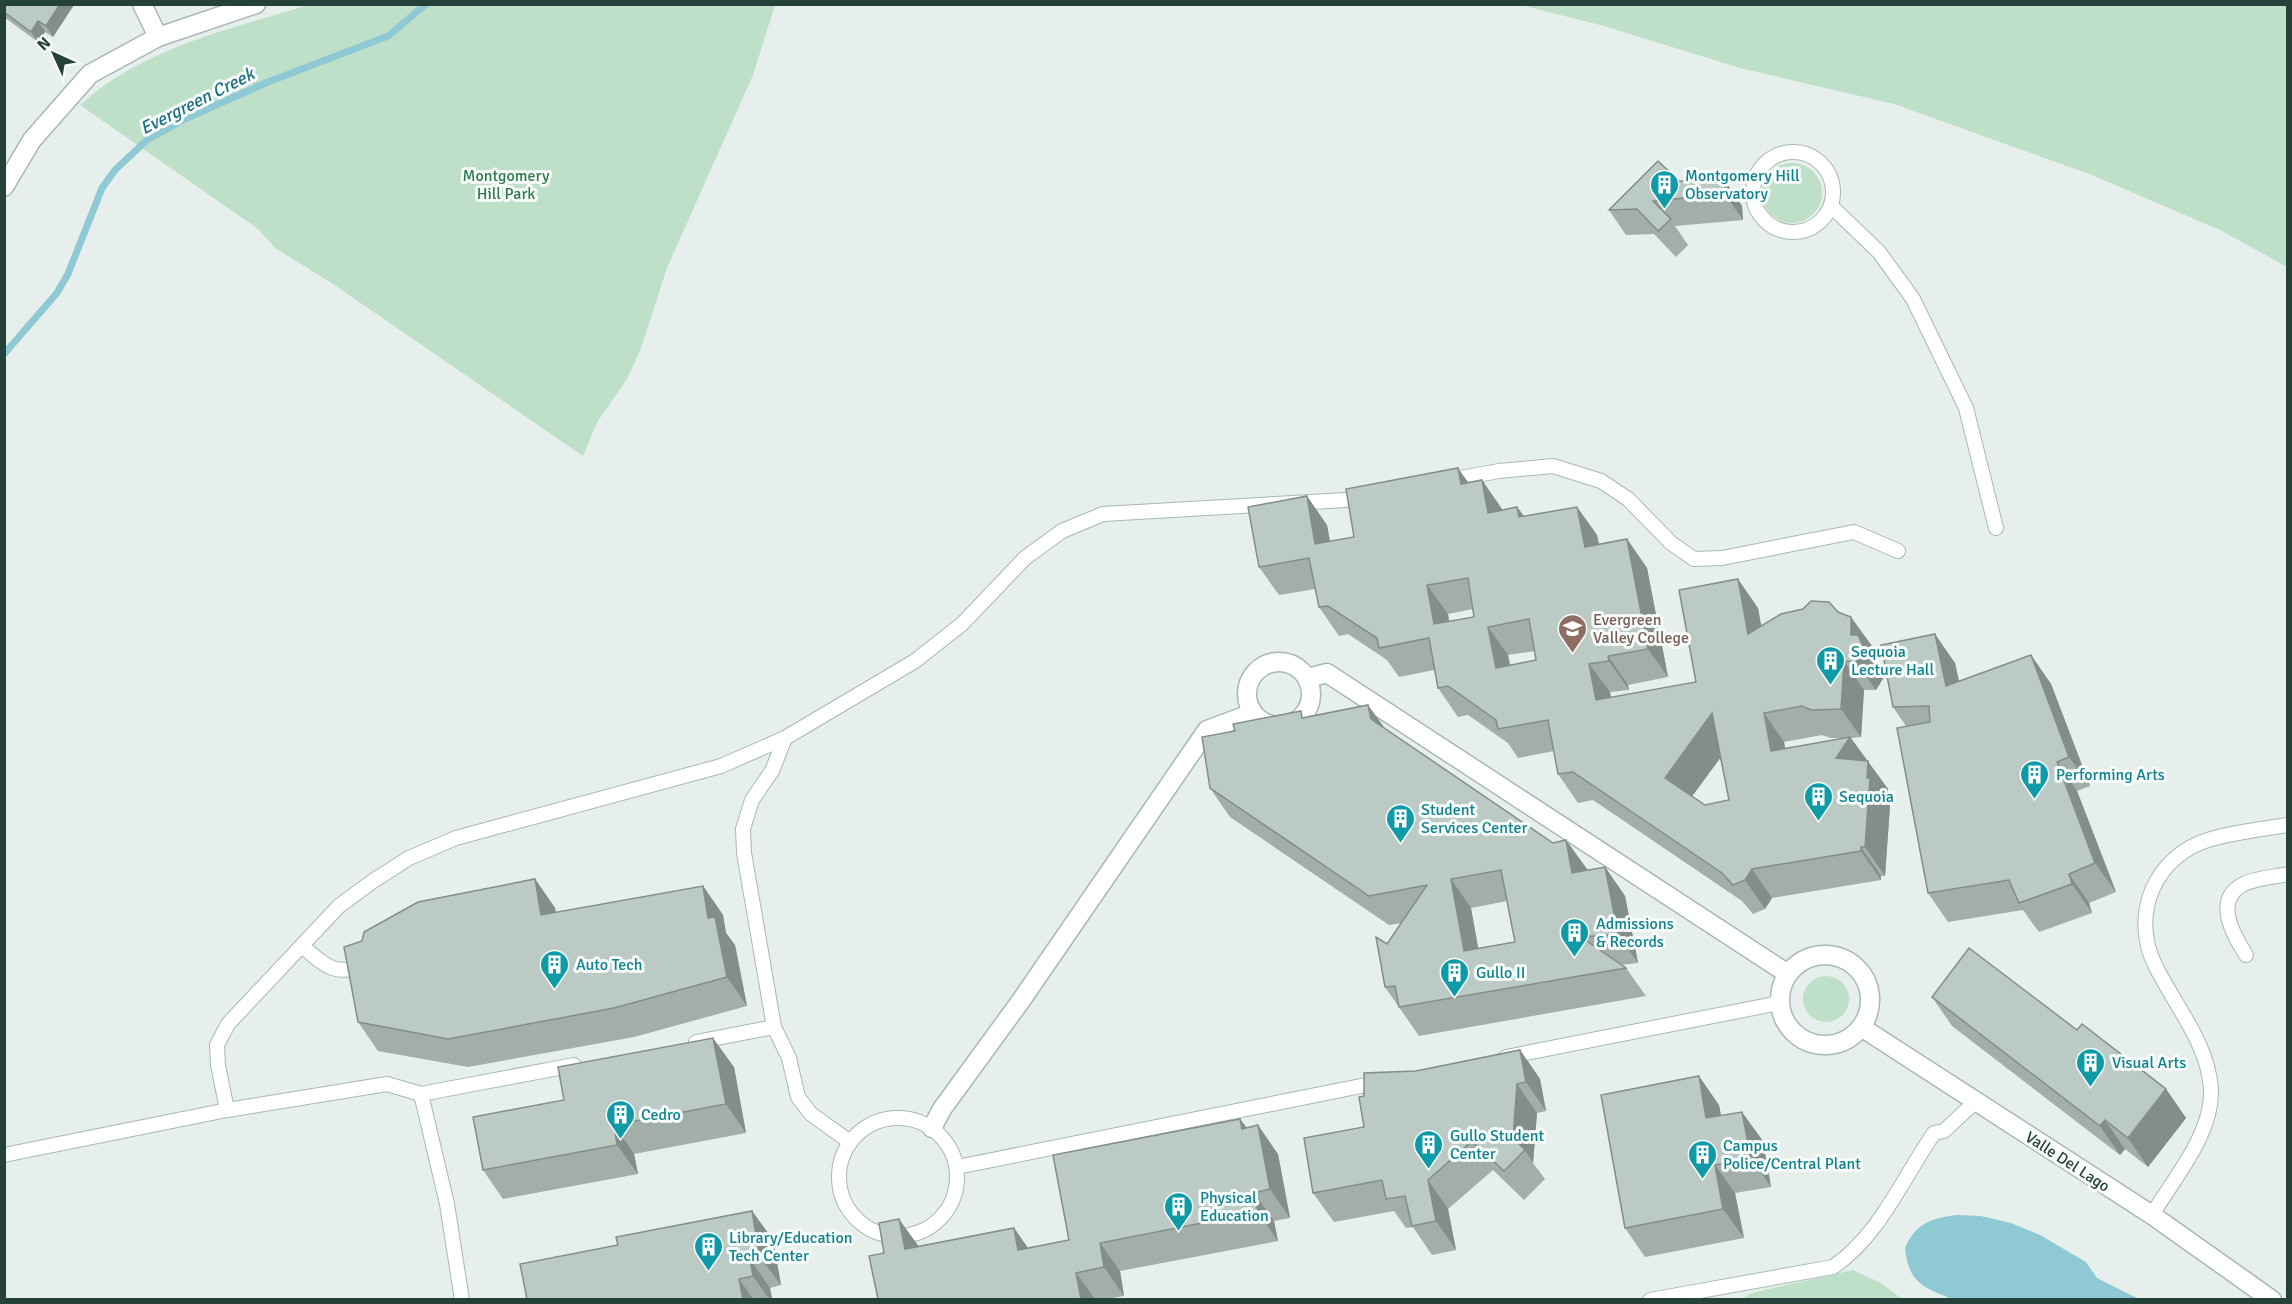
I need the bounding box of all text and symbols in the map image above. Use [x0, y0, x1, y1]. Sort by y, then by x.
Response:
north arrow [24, 24, 84, 84]
text: N [33, 33, 55, 55]
water label: Evergreen Creek [136, 62, 259, 139]
park label: Montgomery Hill Park [463, 166, 550, 204]
place label: Montgomery Hill Observatory [1685, 166, 1800, 204]
building icon: Montgomery Hill Observatory [1648, 168, 1680, 210]
place label: Evergreen Valley College [1593, 610, 1689, 648]
school or university icon: Evergreen Valley College [1556, 612, 1588, 654]
place label: Sequoia Lecture Hall [1851, 642, 1934, 680]
building icon: Sequoia Lecture Hall [1814, 644, 1846, 686]
building icon: Performing Arts [2019, 758, 2051, 800]
place label: Performing Arts [2056, 765, 2165, 785]
building icon: Sequoia [1802, 780, 1834, 822]
place label: Sequoia [1839, 787, 1894, 807]
place label: Student Services Center [1421, 800, 1527, 838]
building icon: Student Services Center [1384, 802, 1416, 844]
place label: Admissions & Records [1596, 914, 1674, 952]
building icon: Admissions & Records [1559, 916, 1591, 958]
building icon: Auto Tech [539, 948, 571, 990]
place label: Auto Tech [576, 955, 642, 975]
building icon: Gullo II [1439, 956, 1471, 998]
place label: Gullo II [1476, 963, 1525, 983]
building icon: Visual Arts [2075, 1046, 2107, 1088]
place label: Visual Arts [2112, 1053, 2186, 1073]
building icon: Cedro [604, 1098, 636, 1140]
place label: Cedro [641, 1105, 681, 1125]
place label: Gullo Student Center [1450, 1126, 1544, 1164]
street label: Valle Del Lago [2021, 1127, 2114, 1197]
building icon: Gullo Student Center [1413, 1128, 1445, 1170]
place label: Campus Police/Central Plant [1723, 1136, 1861, 1174]
building icon: Campus Police/Central Plant [1686, 1138, 1718, 1180]
place label: Physical Education [1200, 1188, 1269, 1226]
building icon: Physical Education [1163, 1190, 1195, 1232]
place label: Library/Education Tech Center [729, 1228, 852, 1266]
building icon: Library/Education Tech Center [692, 1230, 724, 1272]

